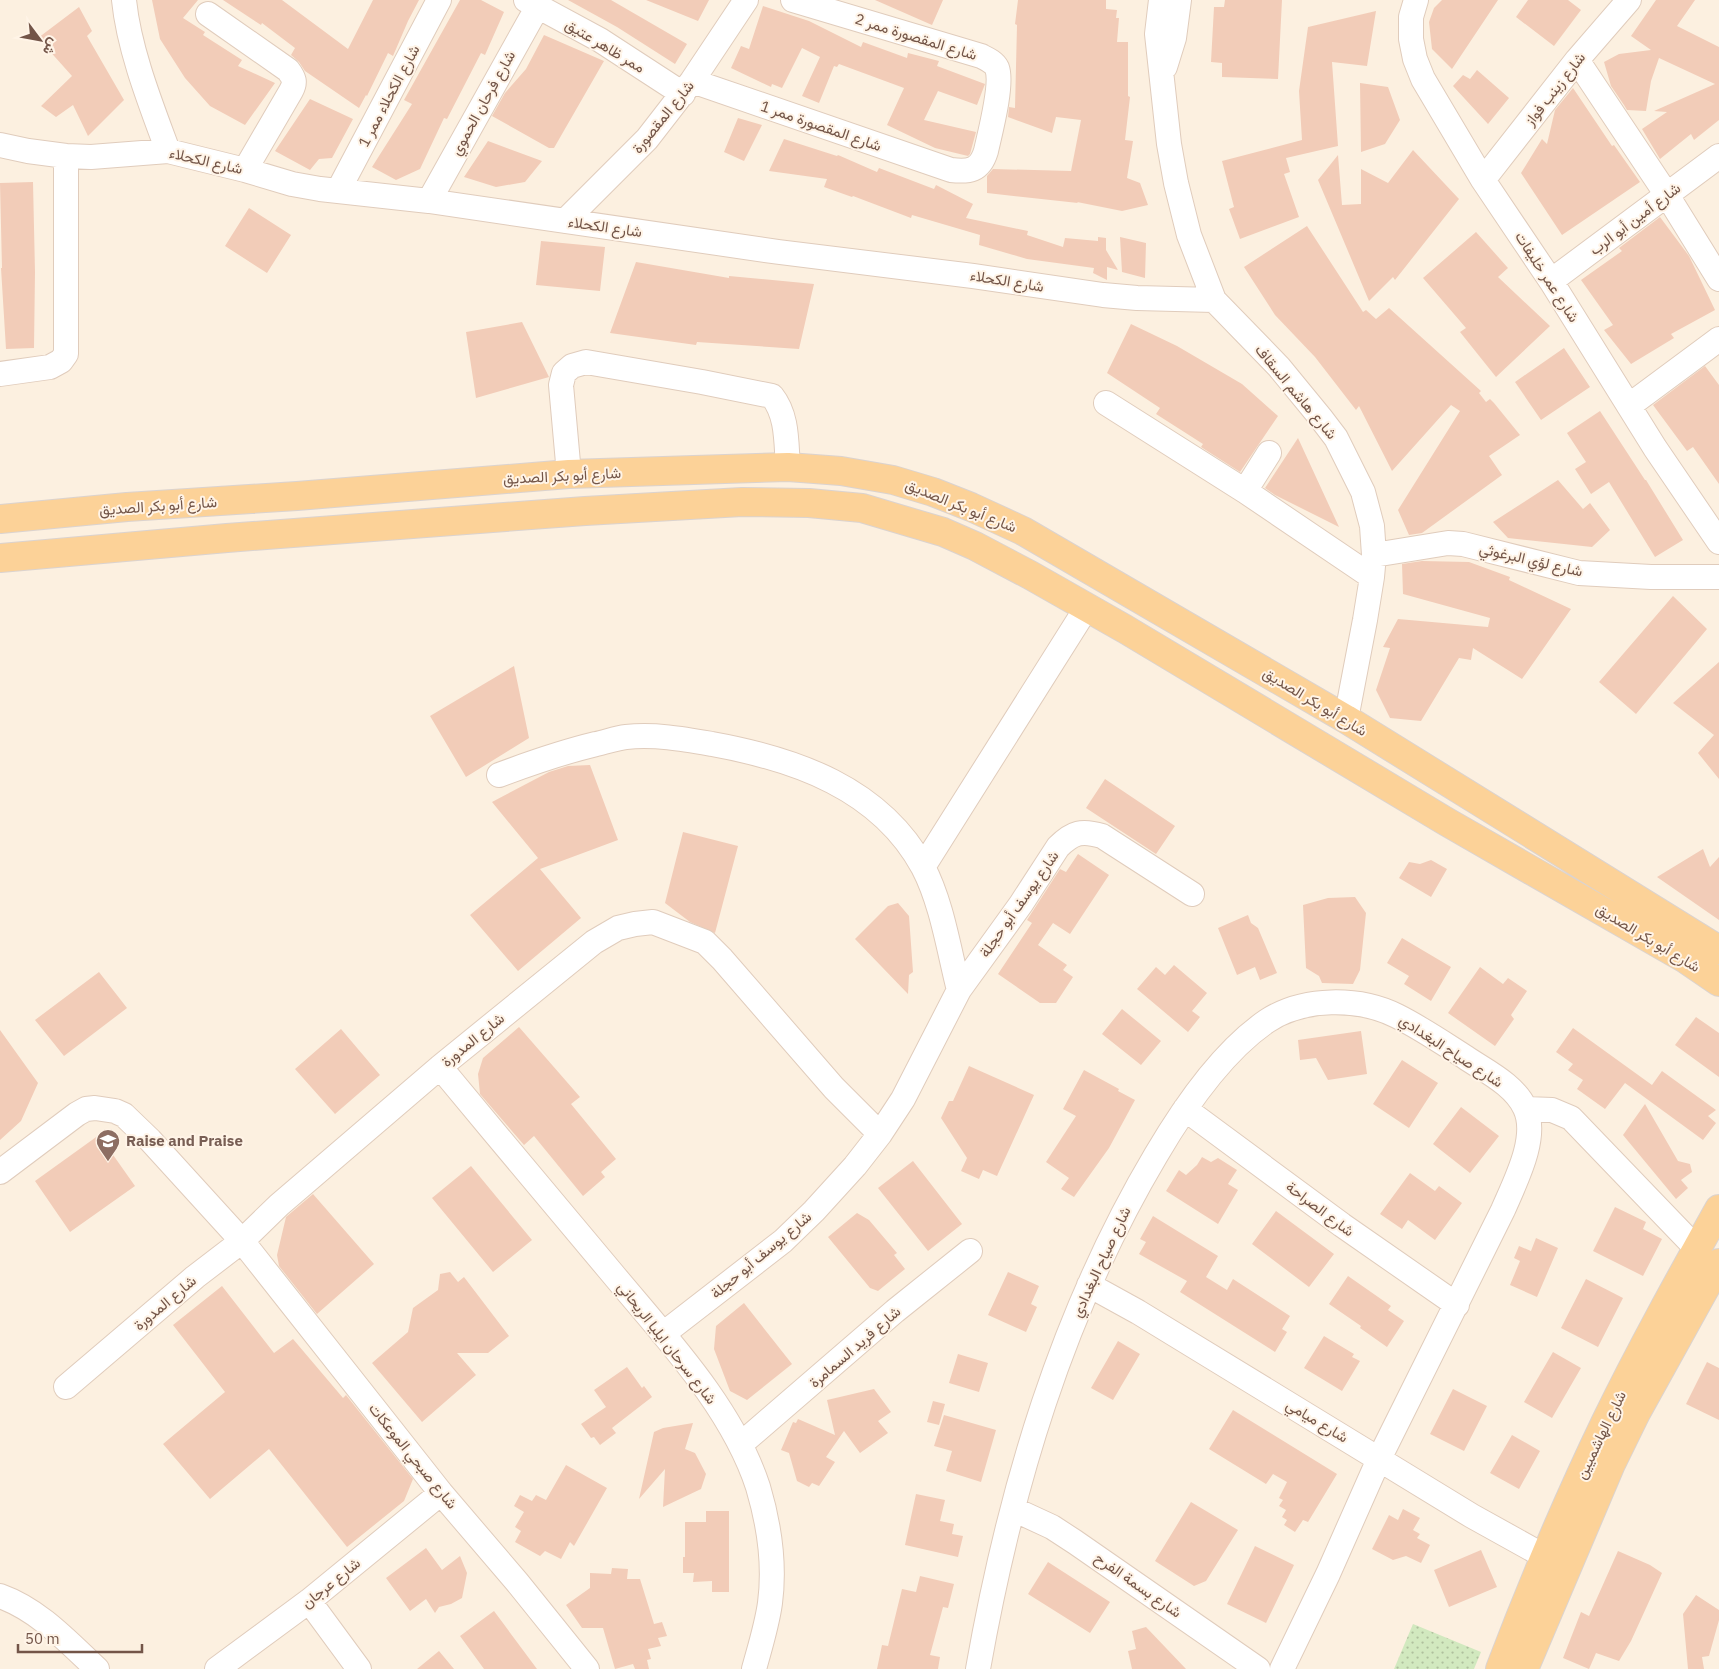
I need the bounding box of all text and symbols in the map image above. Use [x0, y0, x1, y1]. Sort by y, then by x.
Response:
street label: شارع المقصورة ممر 2 [852, 9, 980, 66]
street label: ممر ظاهر عتيق [561, 14, 649, 78]
north arrow [15, 15, 65, 65]
text: ش [39, 35, 63, 59]
street label: شارع الكحلاء ممر 1 [354, 41, 425, 151]
street label: شارع فرحان الحموي [446, 47, 523, 160]
street label: شارع زينب فواز [1519, 48, 1591, 131]
street label: شارع المقصورة [628, 76, 699, 158]
street label: شارع المقصورة ممر 1 [758, 96, 884, 157]
street label: شارع الكحلاء [167, 143, 245, 180]
street label: شارع أمين أبو الرب [1585, 178, 1685, 261]
street label: شارع الكحلاء [567, 212, 643, 243]
street label: شارع عمر خليفات [1509, 228, 1584, 327]
street label: شارع الكحلاء [968, 265, 1046, 298]
street label: شارع هاشم السقاف [1250, 340, 1342, 444]
street label: شارع أبو بكر الصديق [502, 463, 622, 490]
street label: شارع أبو بكر الصديق [902, 475, 1020, 538]
street label: شارع أبو بكر الصديق [98, 492, 218, 521]
street label: شارع لؤي البرغوثي [1477, 538, 1585, 585]
street label: شارع أبو بكر الصديق [1259, 663, 1371, 742]
street label: شارع يوسف أبو حجلة [975, 846, 1064, 962]
street label: شارع أبو بكر الصديق [1592, 899, 1704, 978]
street label: شارع المدورة [437, 1008, 509, 1072]
street label: شارع صياح البغدادي [1394, 1010, 1507, 1095]
school or university icon: Raise and Praise [95, 1128, 121, 1162]
place label: Raise and Praise [126, 1131, 243, 1150]
street label: شارع الصراحة [1281, 1177, 1358, 1242]
street label: شارع صياح البغدادي [1067, 1203, 1138, 1322]
street label: شارع يوسف أبو حجلة [706, 1207, 816, 1304]
street label: شارع المدورة [130, 1271, 201, 1336]
street label: شارع سرحان ايليا الريحاني [611, 1278, 721, 1410]
street label: شارع فريد السمامرة [805, 1302, 906, 1393]
street label: شارع الهاشميين [1571, 1387, 1632, 1483]
street label: شارع ميامي [1281, 1395, 1352, 1450]
street label: شارع صبحي الموعكات [362, 1399, 462, 1515]
street label: شارع بسمة الفرح [1090, 1548, 1186, 1623]
street label: شارع عرجان [297, 1553, 365, 1614]
scale bar [18, 1622, 141, 1654]
text: 50 m [25, 1629, 60, 1648]

